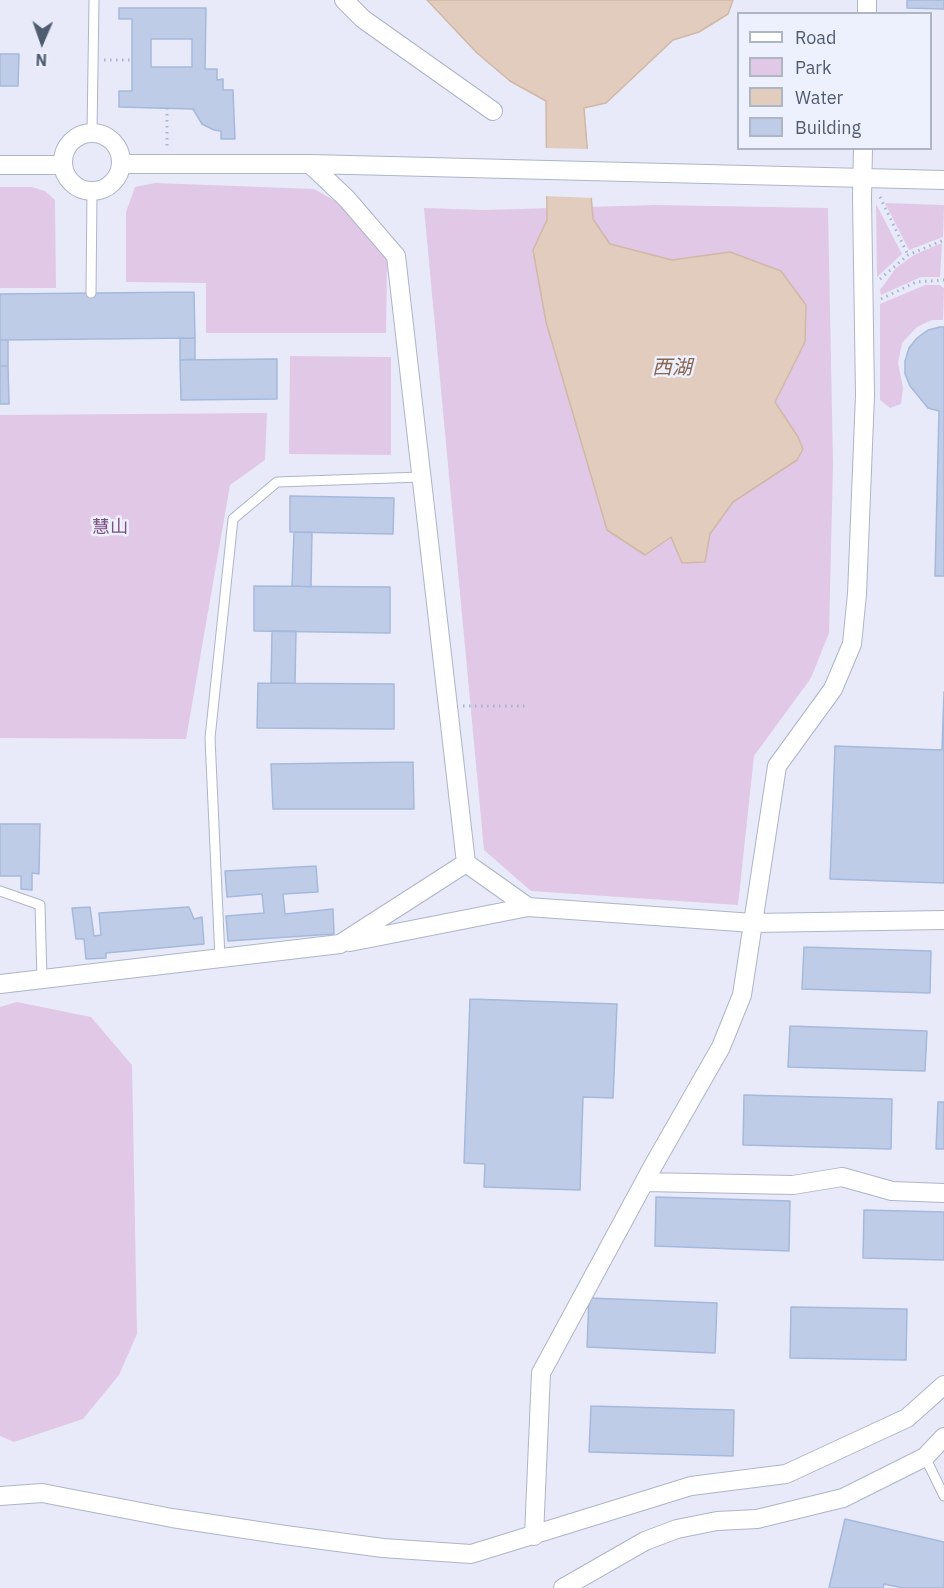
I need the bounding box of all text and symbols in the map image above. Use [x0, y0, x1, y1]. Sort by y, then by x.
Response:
north arrow [12, 12, 72, 72]
legend [737, 12, 932, 150]
text: Road [795, 26, 836, 49]
text: N [35, 50, 48, 70]
text: Park [795, 56, 831, 79]
text: Water [795, 86, 843, 109]
text: Building [795, 116, 861, 139]
water label: 西湖 [652, 356, 692, 380]
park label: 慧山 [92, 517, 128, 539]

